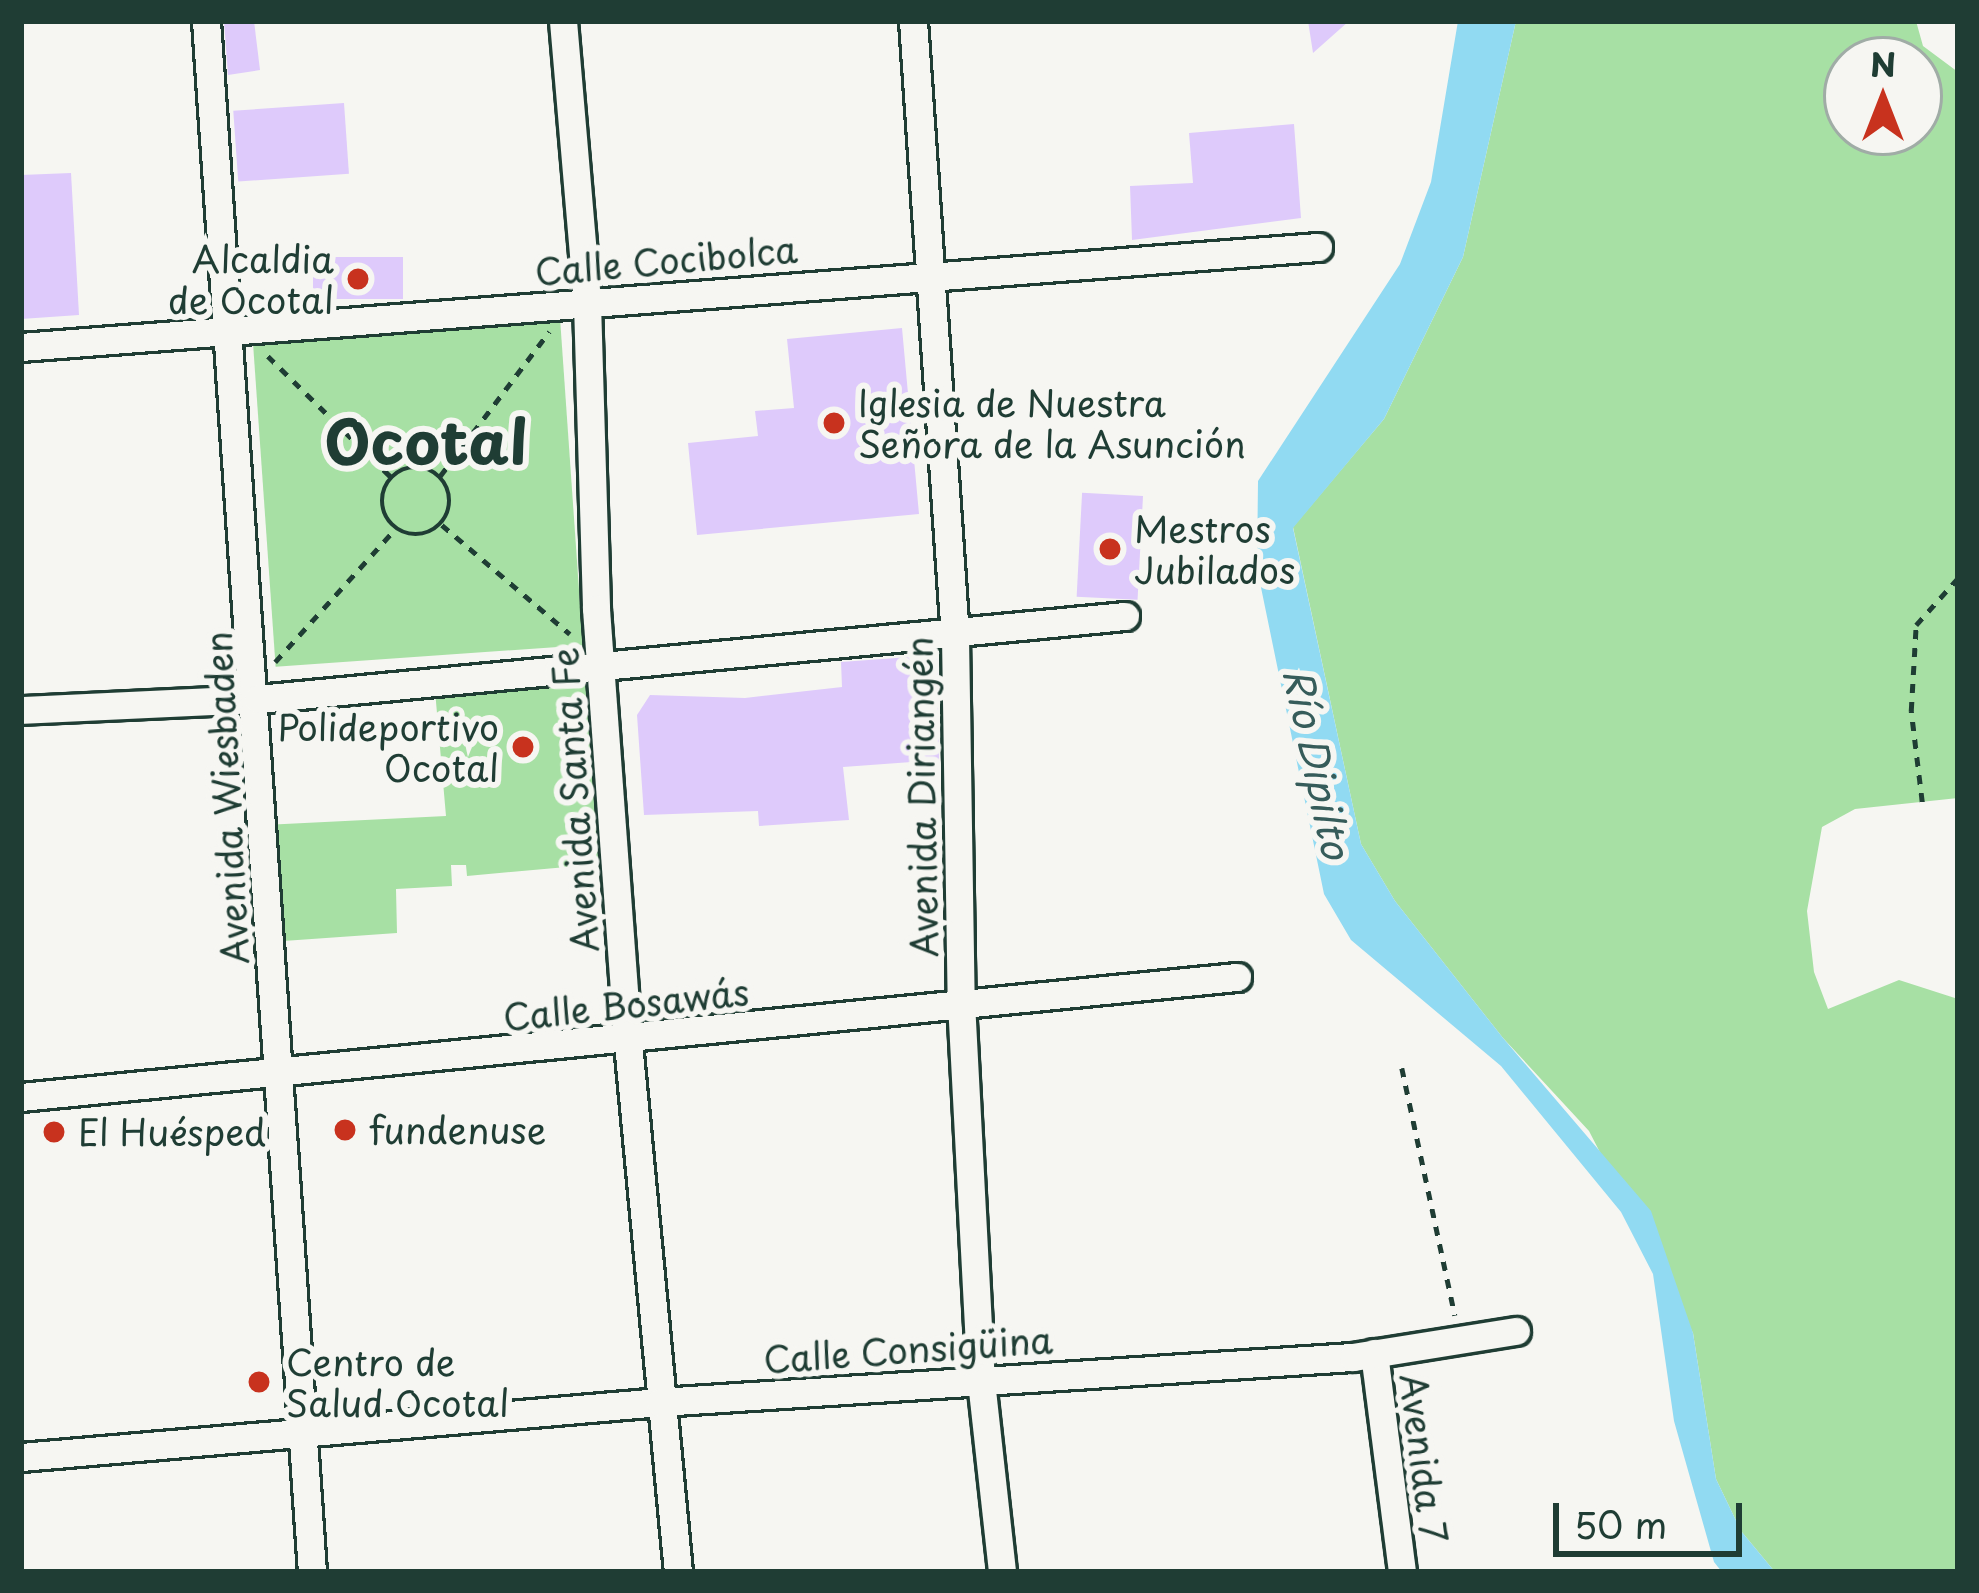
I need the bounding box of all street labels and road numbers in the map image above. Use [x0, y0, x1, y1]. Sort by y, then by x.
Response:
street label: Calle Cocibolca [532, 227, 800, 293]
street label: Avenida Wiesbaden [196, 630, 256, 966]
street label: Avenida Diriangén [897, 637, 945, 957]
street label: Avenida Santa Fe [542, 648, 606, 952]
street label: Calle Bosawás [500, 970, 752, 1038]
street label: Calle Consigüina [761, 1317, 1055, 1381]
street label: Avenida 7 [1392, 1371, 1456, 1545]

